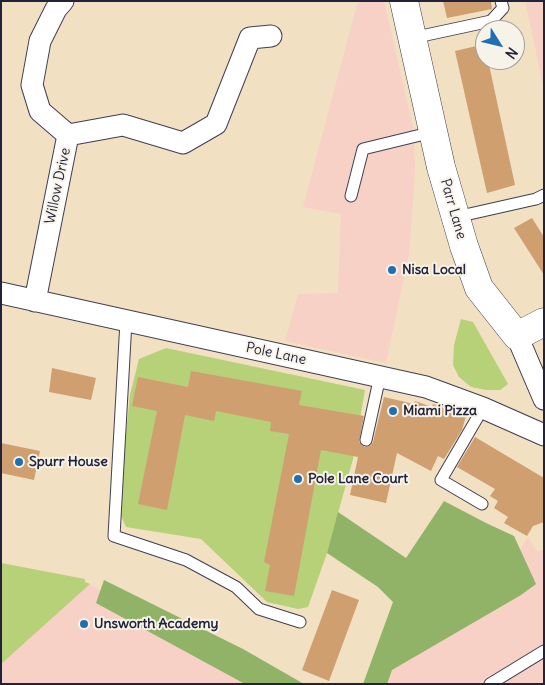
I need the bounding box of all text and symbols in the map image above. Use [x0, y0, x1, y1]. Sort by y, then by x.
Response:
north arrow [475, 20, 525, 70]
text: N [501, 44, 521, 62]
street label: Willow Drive [42, 146, 74, 226]
street label: Parr Lane [436, 177, 470, 241]
place label: Nisa Local [402, 262, 466, 278]
marker: Nisa Local [386, 264, 398, 276]
street label: Pole Lane [244, 339, 308, 369]
place label: Miami Pizza [403, 403, 477, 419]
marker: Miami Pizza [387, 405, 399, 417]
place label: Spurr House [29, 454, 108, 470]
marker: Spurr House [13, 456, 25, 468]
place label: Pole Lane Court [308, 471, 408, 487]
marker: Pole Lane Court [292, 473, 304, 485]
place label: Unsworth Academy [94, 616, 218, 632]
marker: Unsworth Academy [78, 618, 90, 630]

